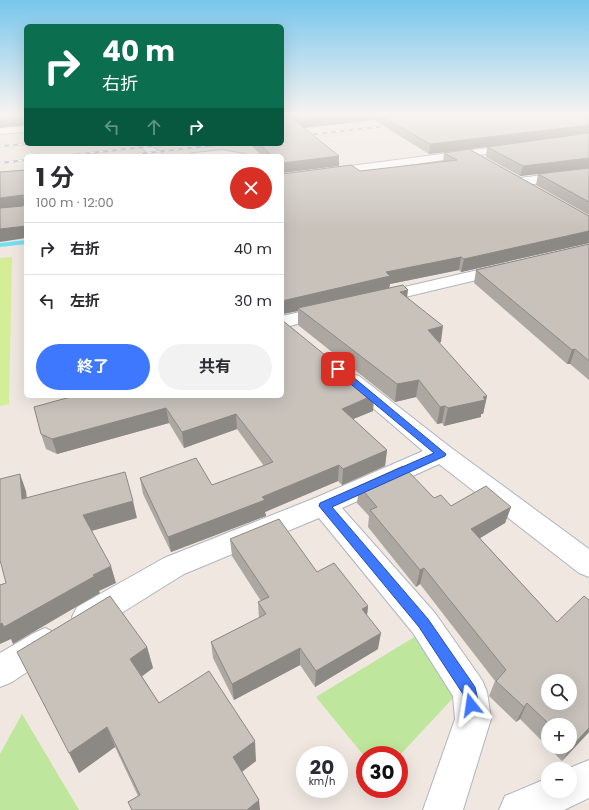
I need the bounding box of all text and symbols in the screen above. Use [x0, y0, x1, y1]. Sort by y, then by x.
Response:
text: 40 m [102, 32, 175, 71]
icon: right [36, 40, 88, 92]
text: 右折 [102, 71, 138, 96]
icon: left [101, 116, 123, 138]
icon: ahead [143, 116, 165, 138]
icon: right [185, 116, 207, 138]
text: 1 分 [36, 161, 74, 194]
button: close [230, 167, 272, 209]
text: 100 m · 12:00 [36, 193, 114, 212]
icon: right [36, 238, 58, 260]
text: 右折 [70, 238, 100, 259]
text: 40 m [234, 238, 272, 259]
icon: left [36, 290, 58, 312]
text: 左折 [70, 290, 100, 311]
text: 30 m [234, 290, 272, 311]
button: 終了 [36, 344, 150, 390]
button: 共有 [158, 344, 272, 390]
pin [321, 352, 355, 386]
icon: arrive [327, 358, 349, 380]
map controls [541, 674, 577, 798]
button: search [541, 674, 577, 710]
position arrow [450, 684, 492, 726]
button: + [541, 718, 577, 754]
speed limit sign: 30 [356, 746, 408, 798]
text: 20 [310, 753, 334, 781]
button: − [541, 762, 577, 798]
text: km/h [309, 774, 335, 789]

